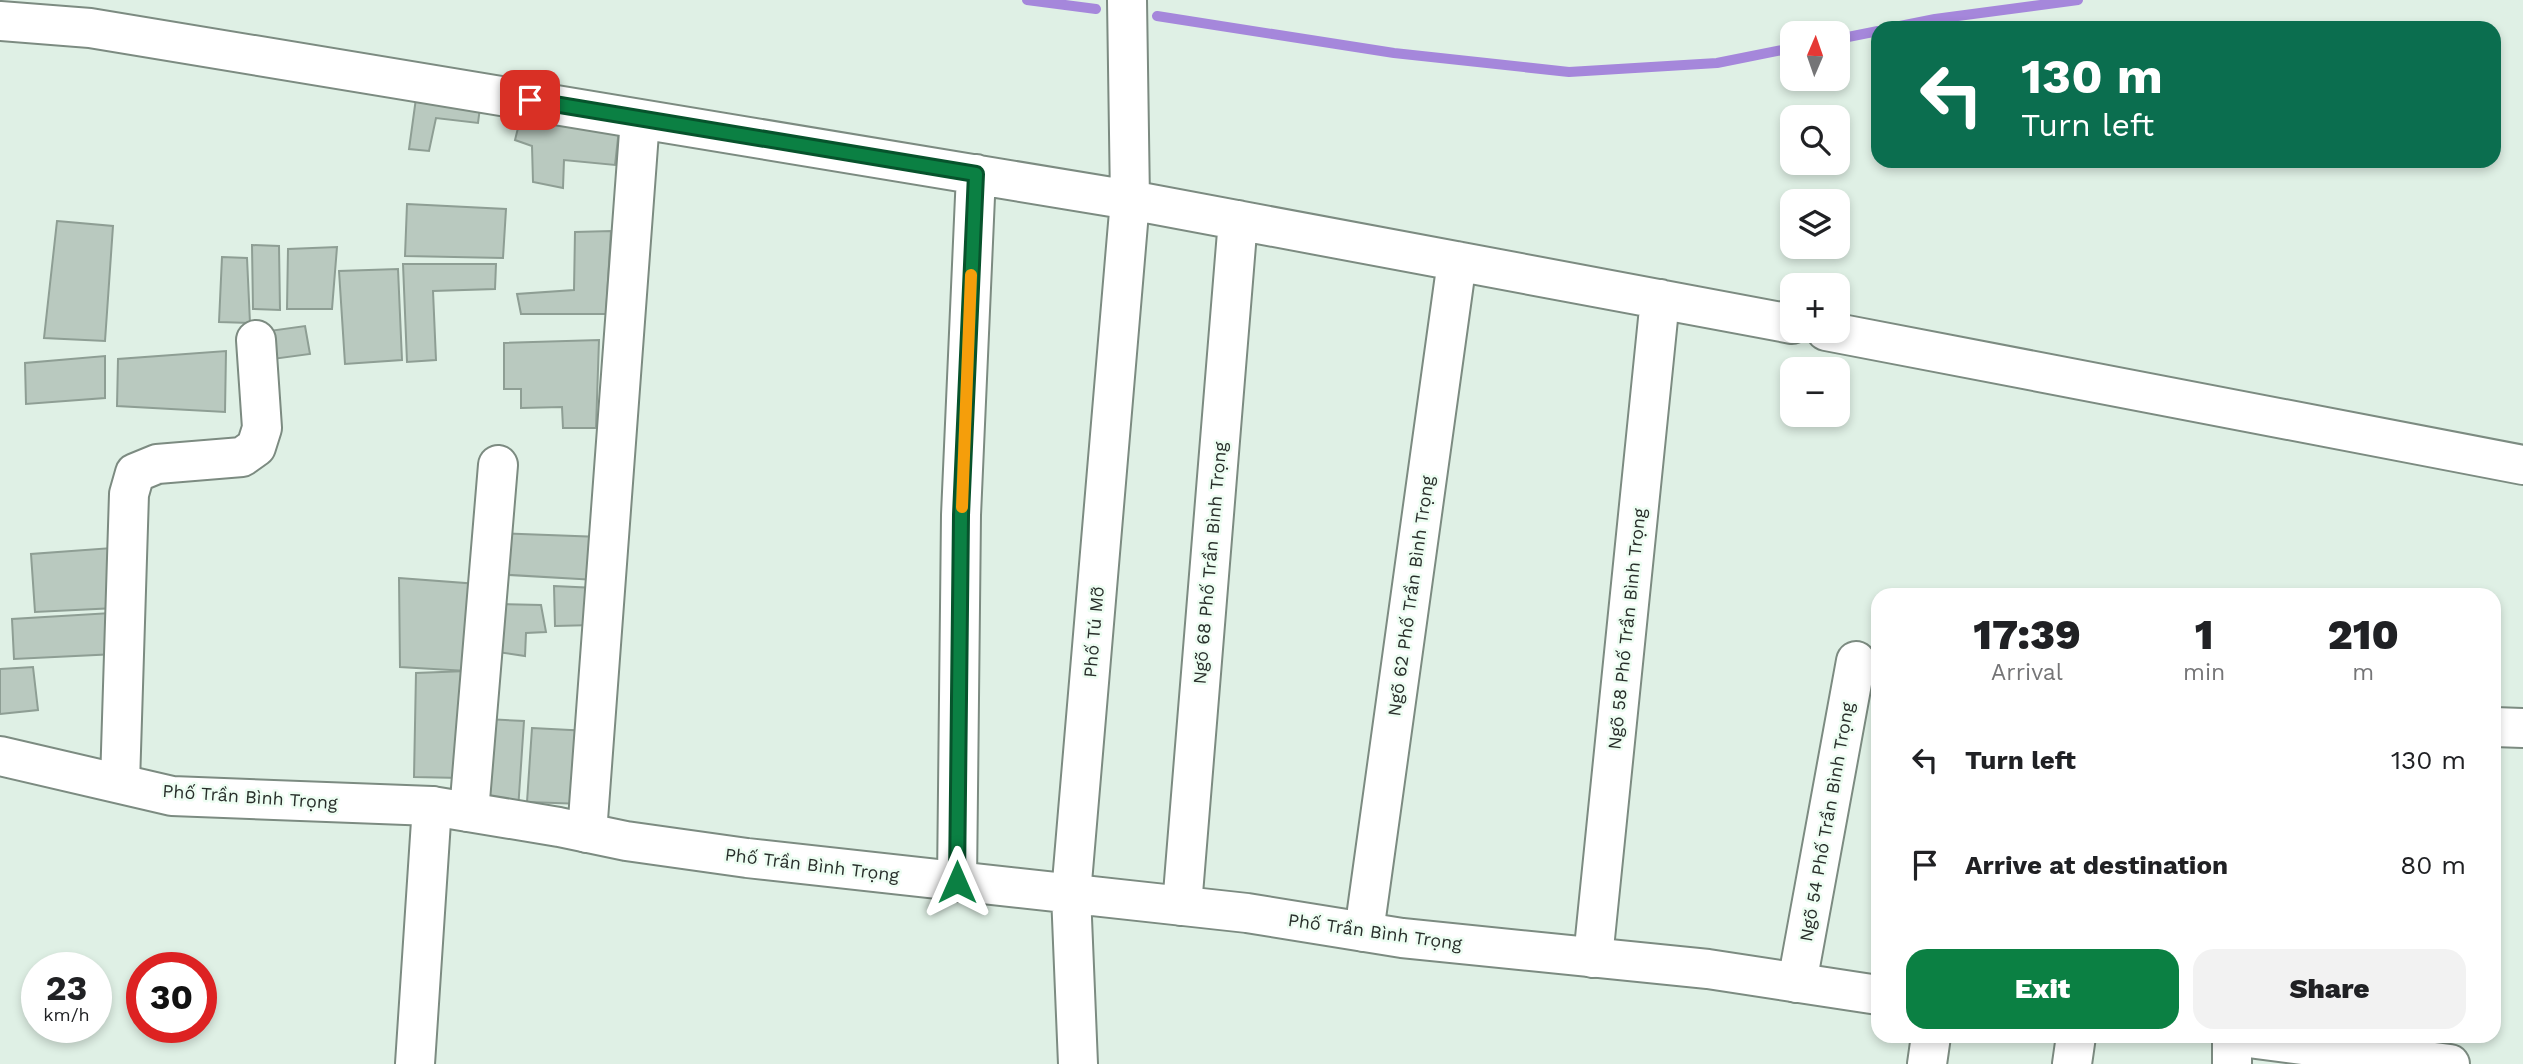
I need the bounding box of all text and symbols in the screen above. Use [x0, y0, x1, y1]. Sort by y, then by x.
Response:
north arrow [1780, 21, 1850, 91]
map controls [1780, 21, 1850, 427]
text: 130 m [2021, 47, 2163, 105]
icon: left [1906, 49, 1997, 140]
pin [500, 70, 560, 130]
icon: arrive [511, 81, 549, 119]
button: search [1780, 105, 1850, 175]
text: Turn left [2021, 106, 2154, 144]
button: layers [1780, 189, 1850, 259]
button: + [1780, 273, 1850, 343]
button: − [1780, 357, 1850, 427]
street label: Ngõ 68 Phố Trần Bình Trọng [1188, 441, 1231, 685]
street label: Ngõ 62 Phố Trần Bình Trọng [1383, 474, 1438, 717]
street label: Ngõ 58 Phố Trần Bình Trọng [1603, 507, 1650, 751]
street label: Phố Tú Mỡ [1079, 585, 1108, 678]
text: 17:39 [1973, 610, 2081, 659]
text: 1 [2195, 610, 2214, 659]
text: 210 [2327, 610, 2399, 659]
text: Arrival [1991, 659, 2063, 686]
text: min [2183, 659, 2225, 686]
text: m [2352, 659, 2374, 686]
street label: Ngõ 54 Phố Trần Bình Trọng [1795, 700, 1858, 943]
icon: left [1906, 741, 1944, 779]
text: Turn left [1965, 745, 2076, 775]
text: 130 m [2391, 745, 2466, 775]
street label: Phố Trần Bình Trọng [162, 780, 339, 813]
street label: Phố Trần Bình Trọng [724, 843, 901, 886]
position arrow [920, 845, 994, 919]
icon: arrive [1906, 846, 1944, 884]
text: Arrive at destination [1965, 850, 2228, 880]
text: 80 m [2400, 850, 2466, 880]
street label: Phố Trần Bình Trọng [1287, 909, 1464, 954]
button: Exit [1906, 949, 2179, 1029]
button: Share [2193, 949, 2466, 1029]
speed limit sign: 30 [126, 952, 217, 1043]
text: 23 [46, 967, 87, 1009]
text: km/h [43, 1004, 90, 1025]

